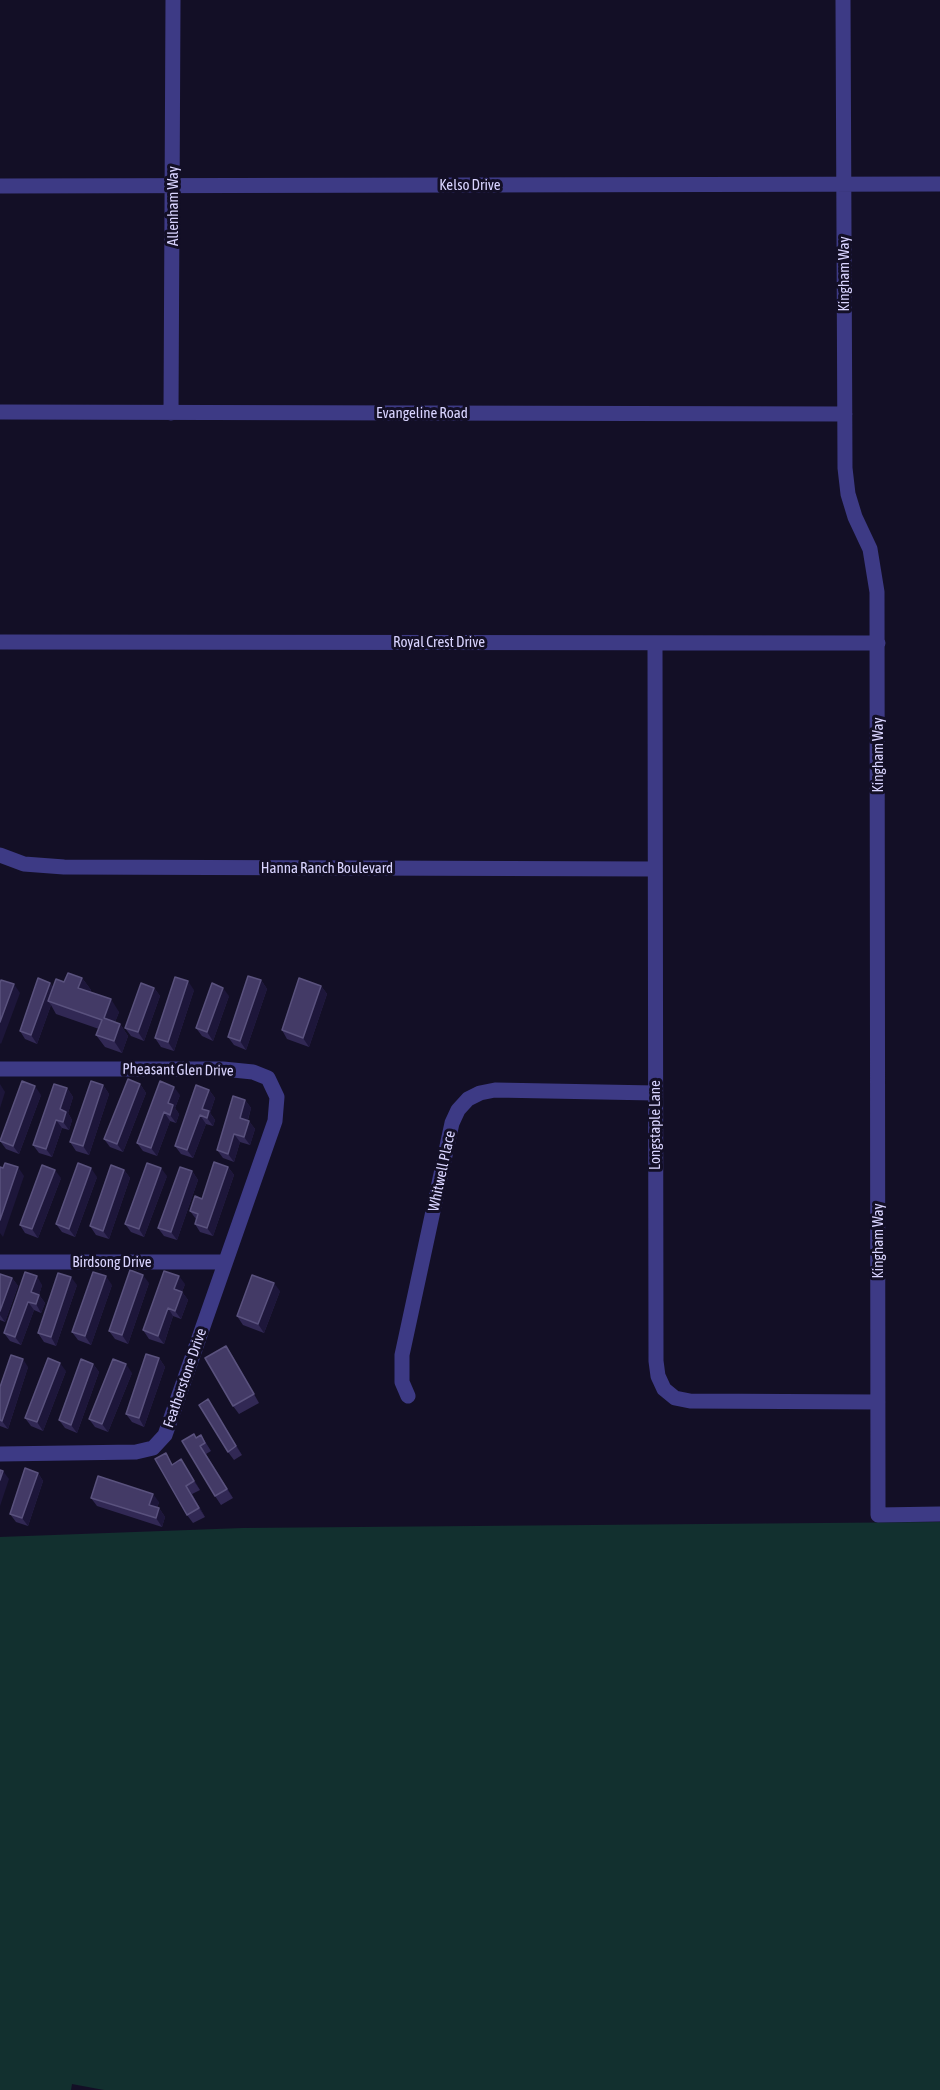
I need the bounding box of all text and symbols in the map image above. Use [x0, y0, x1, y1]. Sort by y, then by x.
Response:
street label: Allenham Way [164, 166, 182, 246]
street label: Kelso Drive [439, 176, 501, 194]
street label: Kingham Way [835, 236, 853, 312]
street label: Evangeline Road [376, 404, 468, 422]
street label: Royal Crest Drive [393, 633, 485, 651]
street label: Kingham Way [869, 717, 887, 793]
street label: Hanna Ranch Boulevard [261, 859, 393, 877]
street label: Pheasant Glen Drive [122, 1060, 234, 1080]
street label: Longstaple Lane [646, 1080, 664, 1170]
street label: Whitwell Place [425, 1129, 459, 1213]
street label: Kingham Way [869, 1203, 887, 1279]
street label: Birdsong Drive [72, 1253, 152, 1271]
street label: Featherstone Drive [160, 1326, 210, 1430]

